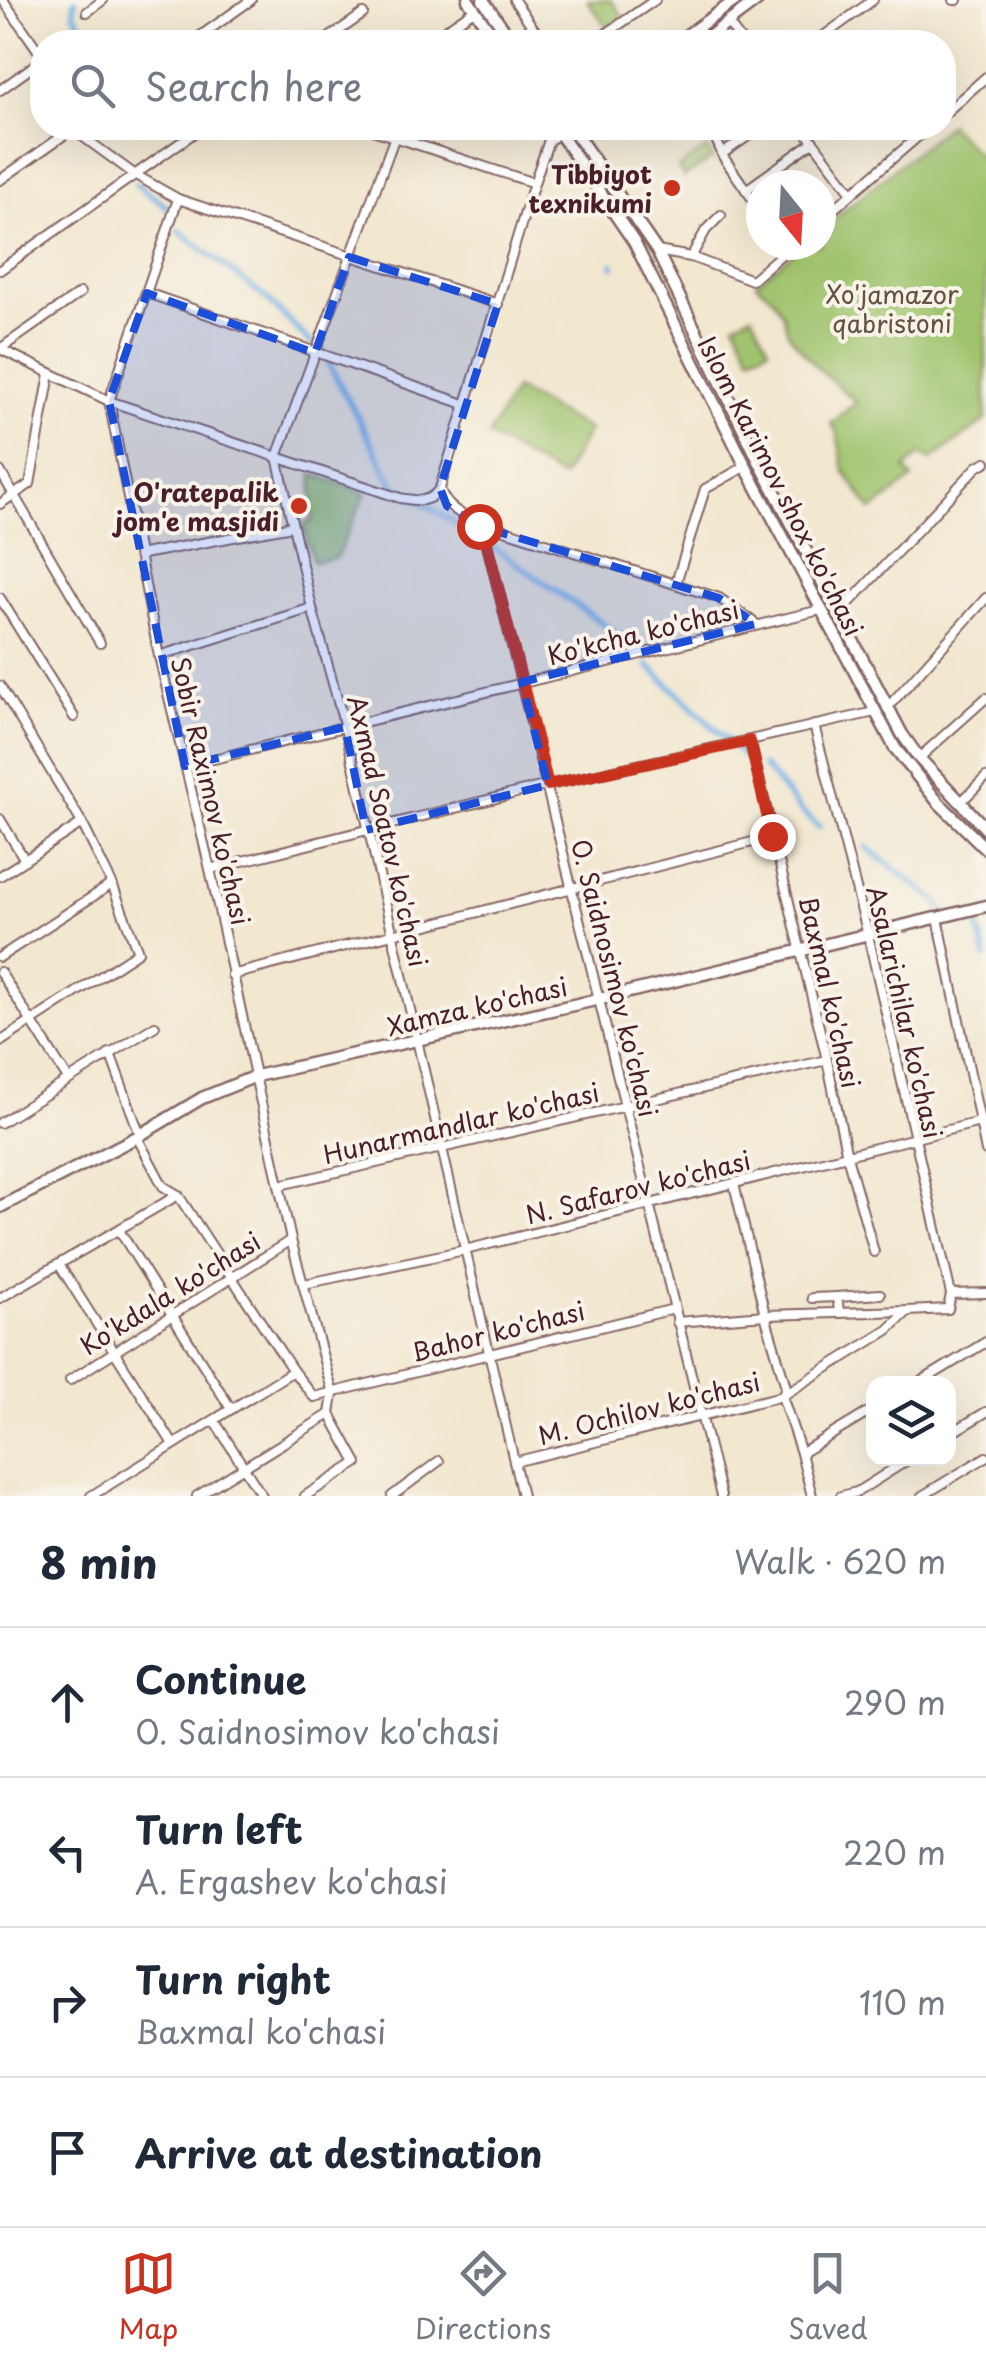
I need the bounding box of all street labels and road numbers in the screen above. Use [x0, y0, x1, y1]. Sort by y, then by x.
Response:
street label: Islom Karimov shox ko'chasi [689, 330, 873, 642]
street label: Ko'kcha ko'chasi [543, 590, 743, 674]
street label: Sobir Raximov ko'chasi [162, 653, 260, 929]
street label: Axmad Soatov ko'chasi [338, 691, 438, 971]
street label: O. Saidnosimov ko'chasi [562, 835, 668, 1121]
street label: Asalarichilar ko'chasi [857, 882, 953, 1142]
street label: Baxmal ko'chasi [789, 892, 871, 1092]
street label: Xamza ko'chasi [383, 967, 571, 1045]
street label: Hunarmandlar ko'chasi [319, 1073, 603, 1173]
street label: N. Safarov ko'chasi [522, 1141, 754, 1233]
street label: Ko'kdala ko'chasi [72, 1222, 268, 1364]
street label: Bahor ko'chasi [407, 1291, 589, 1371]
street label: M. Ochilov ko'chasi [534, 1362, 764, 1454]

